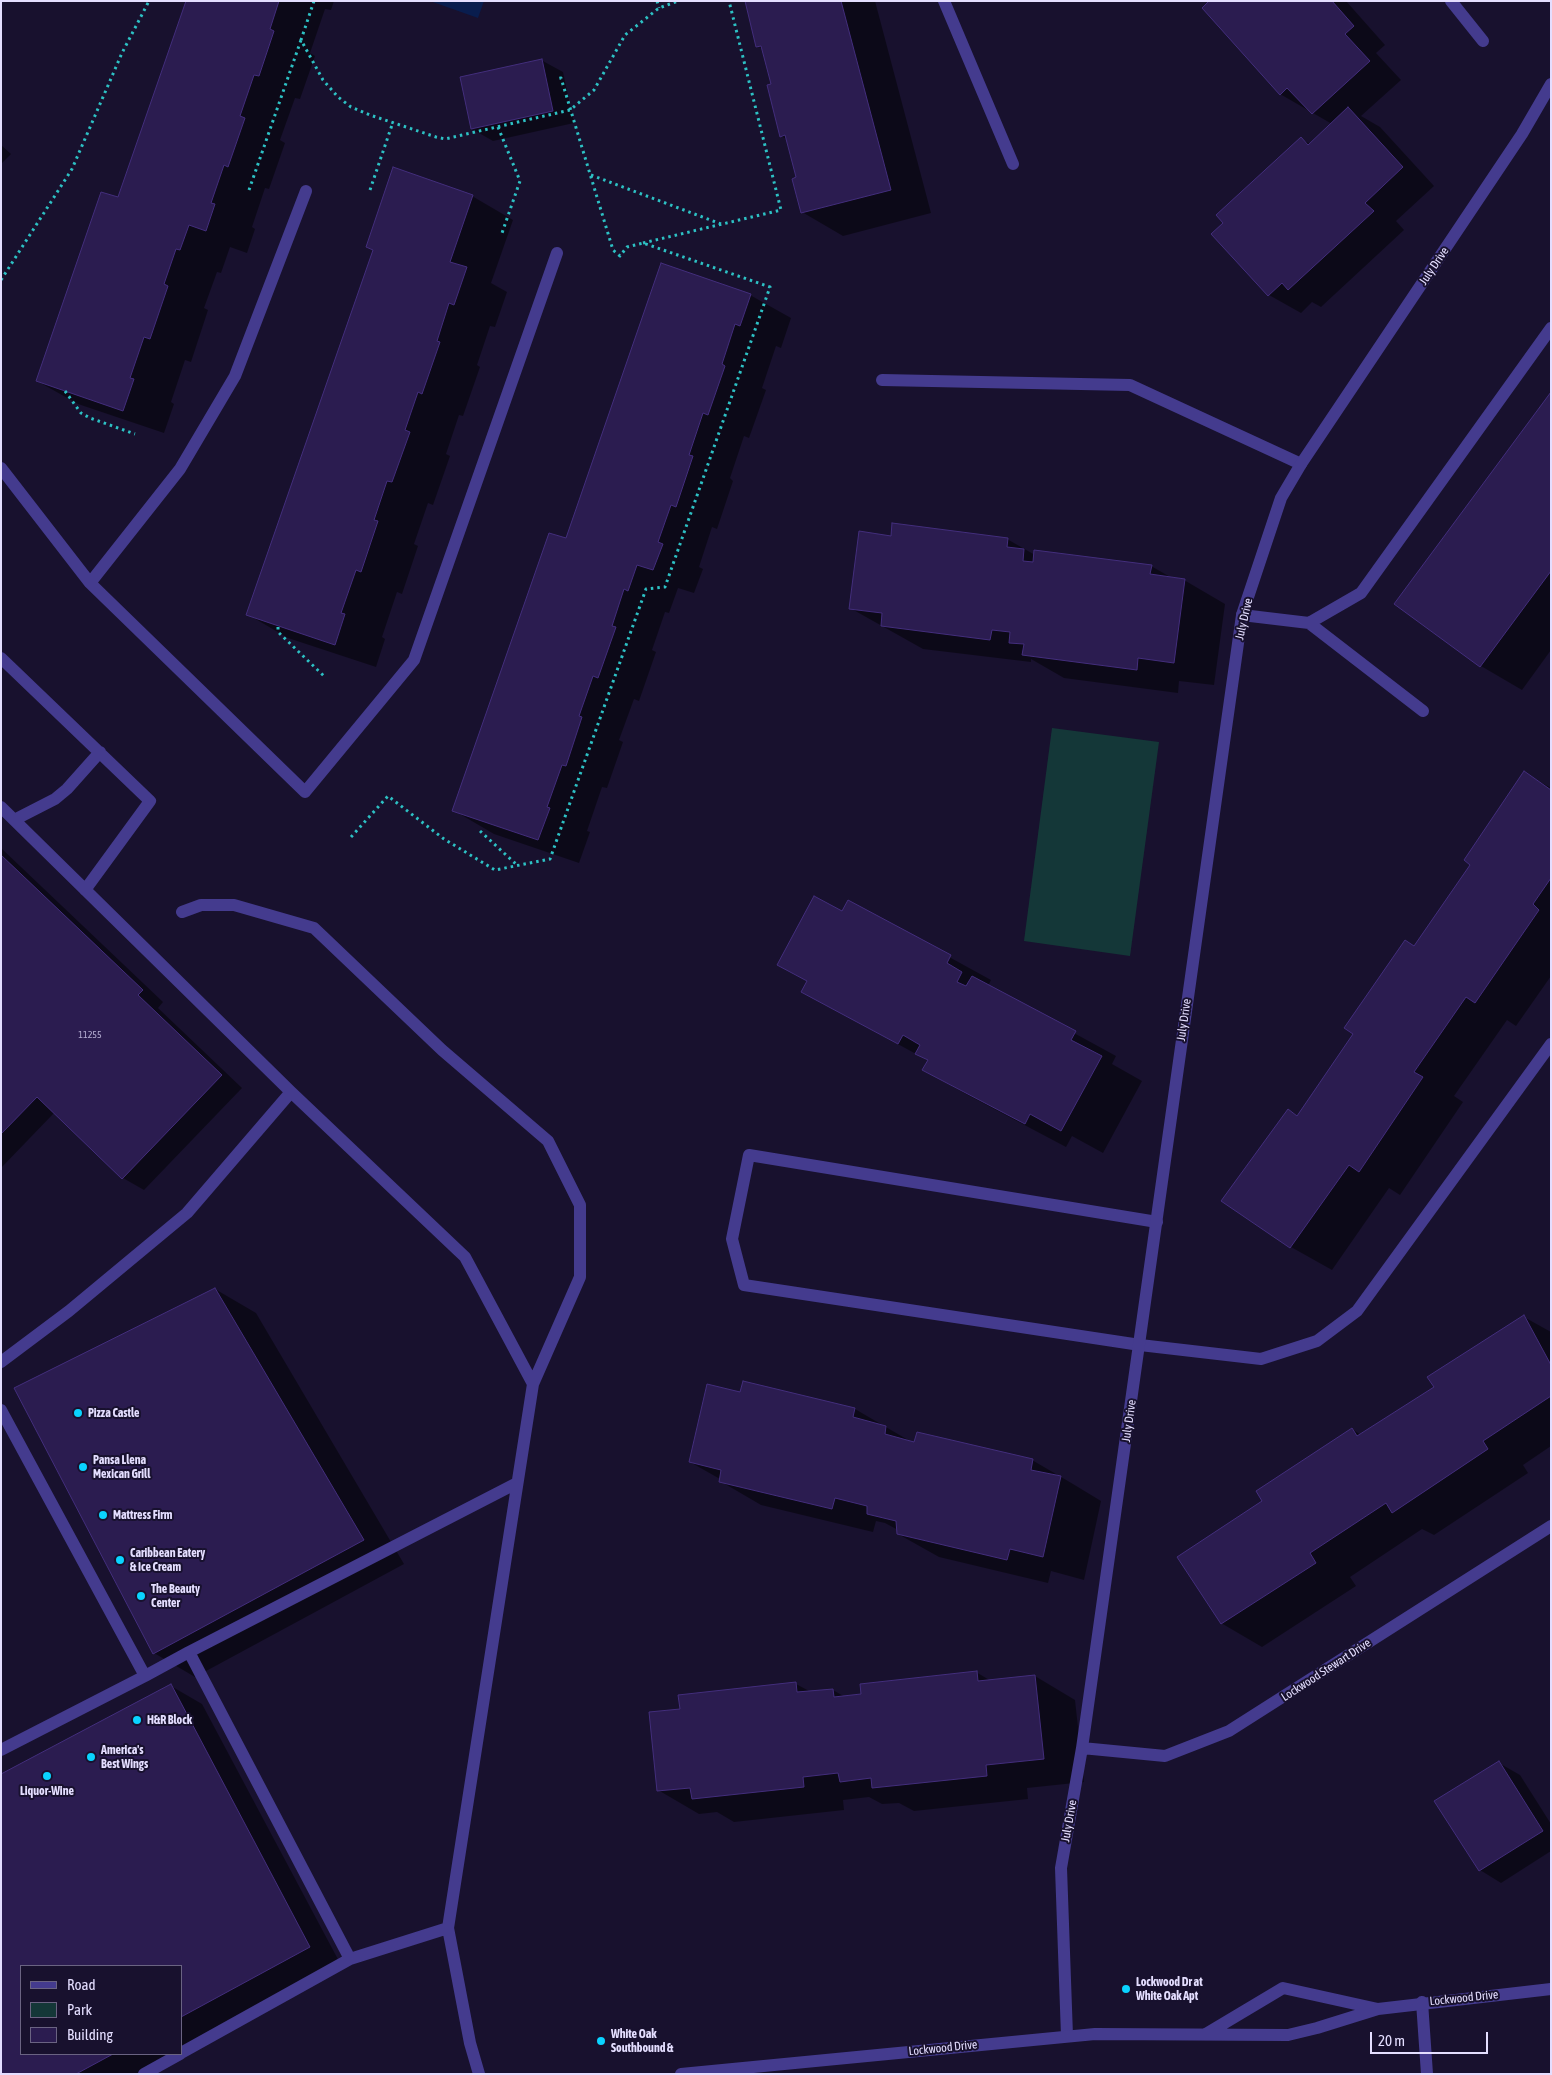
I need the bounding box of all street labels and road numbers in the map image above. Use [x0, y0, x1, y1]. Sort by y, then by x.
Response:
street label: July Drive [1416, 244, 1452, 288]
street label: July Drive [1232, 597, 1256, 641]
street label: July Drive [1174, 998, 1194, 1042]
street label: July Drive [1119, 1399, 1139, 1443]
street label: Lockwood Stewart Drive [1279, 1636, 1373, 1704]
street label: July Drive [1058, 1799, 1080, 1843]
street label: Lockwood Drive [1429, 1987, 1499, 2009]
street label: Lockwood Drive [908, 2037, 978, 2059]

